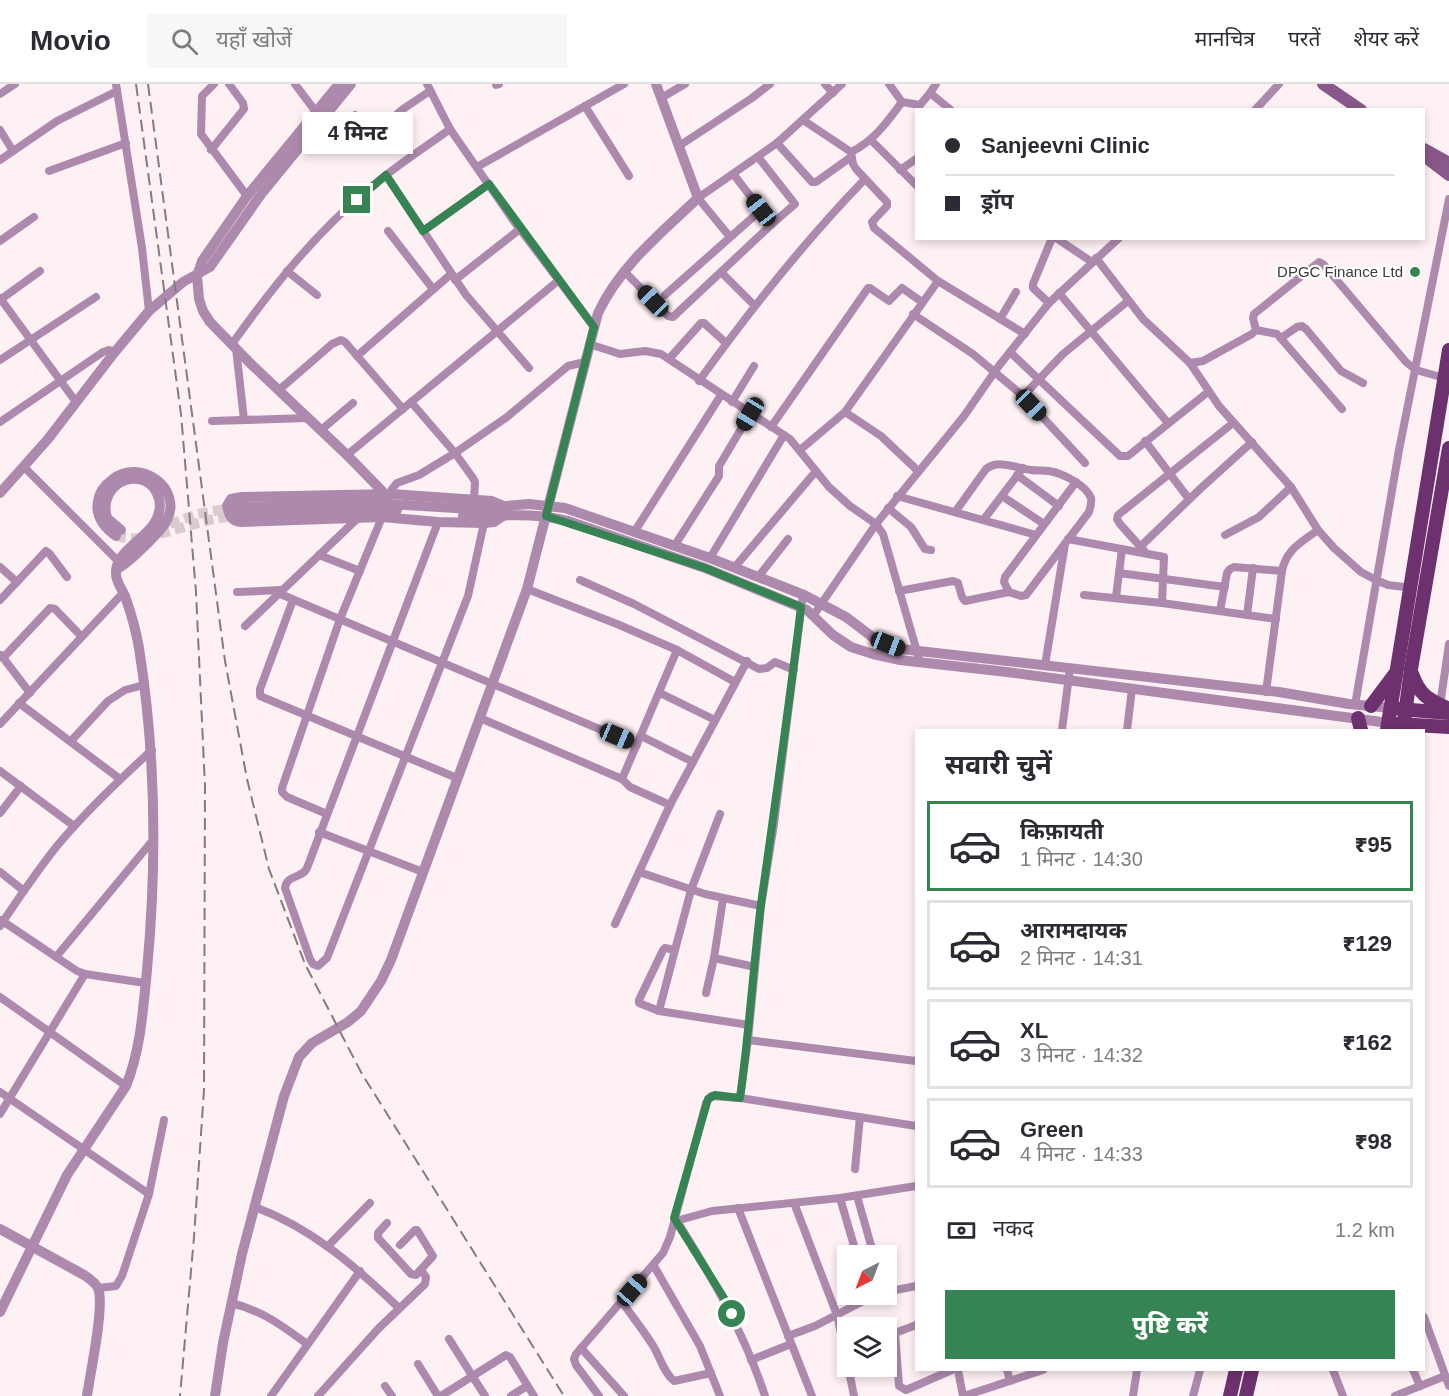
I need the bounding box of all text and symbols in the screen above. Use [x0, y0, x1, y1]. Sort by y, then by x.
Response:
search box [147, 14, 567, 68]
text: Movio [30, 25, 111, 56]
icon: search [168, 25, 201, 58]
text: यहाँ खोजें [216, 27, 292, 52]
text: मानचित्र [1195, 27, 1255, 50]
text: परतें [1288, 27, 1320, 50]
text: शेयर करें [1353, 27, 1419, 50]
callout: 4 मिनट [302, 113, 412, 155]
text: 4 मिनट [328, 122, 387, 144]
text: Sanjeevni Clinic [981, 133, 1150, 158]
route end [343, 186, 370, 213]
text: ड्रॉप [981, 189, 1014, 214]
car [743, 190, 779, 230]
place label: DPGC Finance Ltd [1277, 263, 1403, 280]
marker: DPGC Finance Ltd [1408, 265, 1422, 279]
car [634, 282, 672, 320]
car [1012, 386, 1050, 424]
car [733, 394, 767, 434]
car [868, 629, 908, 659]
car [597, 721, 637, 751]
text: सवारी चुनें [945, 750, 1052, 780]
icon: car [948, 819, 1002, 873]
text: किफ़ायती [1020, 819, 1104, 844]
text: ₹95 [1355, 832, 1392, 857]
text: 1 मिनट · 14:30 [1020, 848, 1143, 870]
icon: car [948, 918, 1002, 972]
text: आरामदायक [1020, 918, 1127, 943]
text: ₹129 [1343, 931, 1392, 956]
text: 2 मिनट · 14:31 [1020, 947, 1143, 969]
icon: car [948, 1017, 1002, 1071]
text: XL [1020, 1018, 1048, 1043]
text: ₹162 [1343, 1030, 1392, 1055]
text: 3 मिनट · 14:32 [1020, 1044, 1143, 1066]
icon: car [948, 1116, 1002, 1170]
text: Green [1020, 1117, 1084, 1142]
text: ₹98 [1355, 1129, 1392, 1154]
text: 4 मिनट · 14:33 [1020, 1143, 1143, 1165]
icon: cash [945, 1214, 978, 1247]
text: नकद [993, 1216, 1034, 1241]
text: 1.2 km [1335, 1219, 1395, 1241]
north arrow [837, 1245, 897, 1305]
map controls [837, 1245, 897, 1377]
car [613, 1271, 651, 1309]
button: पुष्टि करें [945, 1290, 1395, 1359]
route start [718, 1300, 745, 1327]
button: layers [837, 1317, 897, 1377]

